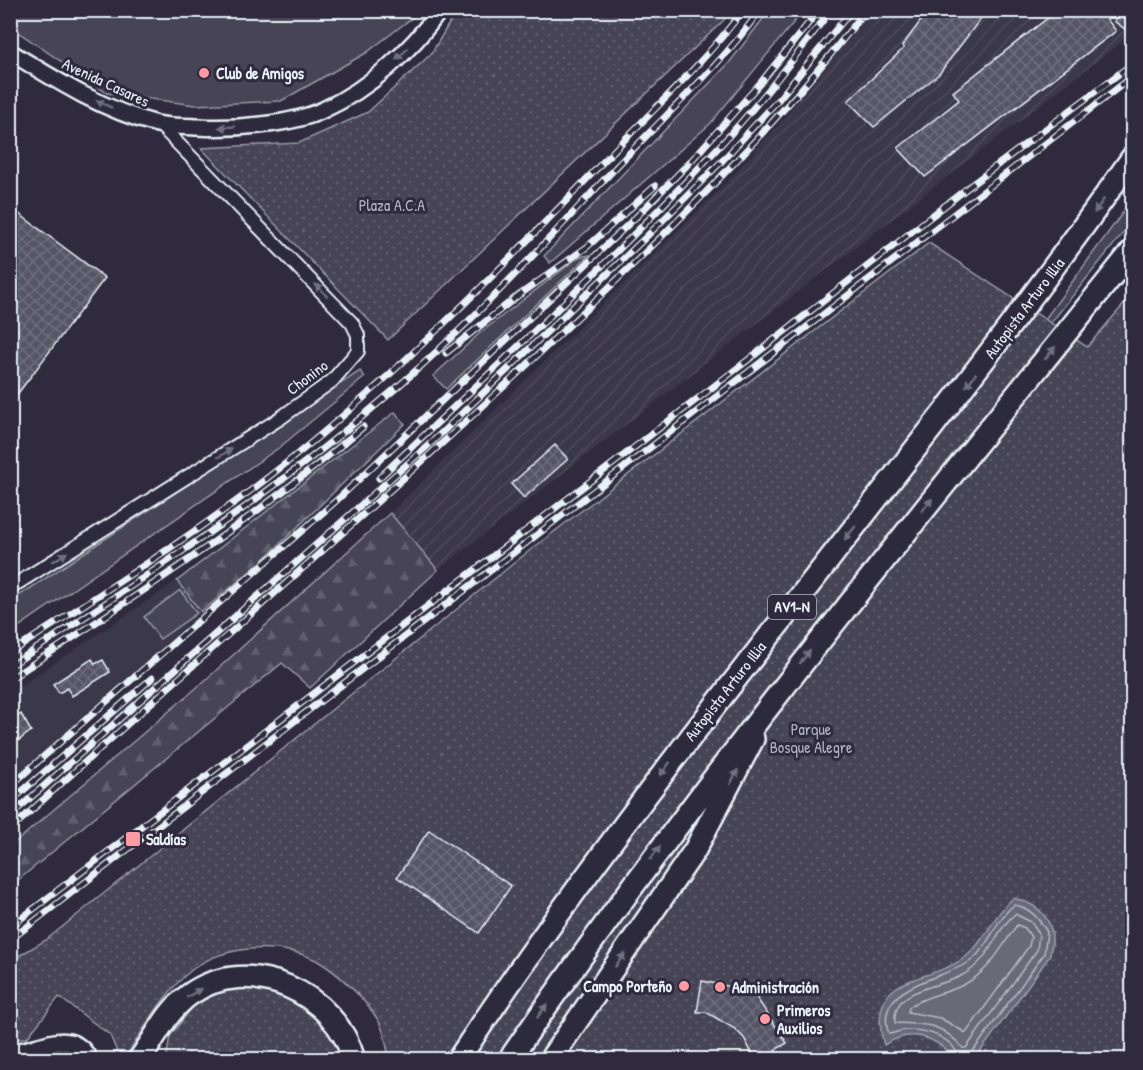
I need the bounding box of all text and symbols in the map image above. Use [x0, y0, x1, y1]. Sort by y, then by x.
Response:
one-way arrow [395, 47, 409, 61]
street label: Avenida Casares [59, 52, 153, 112]
place label: Club de Amigos [216, 62, 305, 85]
marker: Club de Amigos [197, 66, 211, 80]
one-way arrow [95, 100, 112, 109]
one-way arrow [217, 123, 236, 132]
park label: Plaza A.C.A [359, 194, 425, 216]
one-way arrow [1093, 198, 1105, 214]
street label: Autopista Arturo Illia [979, 253, 1069, 363]
one-way arrow [315, 284, 329, 298]
one-way arrow [1043, 345, 1056, 361]
street label: Chonino [282, 354, 333, 400]
one-way arrow [964, 372, 977, 388]
one-way arrow [217, 447, 233, 458]
one-way arrow [921, 497, 934, 513]
one-way arrow [845, 526, 857, 541]
one-way arrow [52, 551, 68, 562]
road number: AV1-N [768, 595, 816, 619]
street label: Autopista Arturo Illia [679, 637, 771, 745]
one-way arrow [799, 649, 812, 665]
park label: Parque Bosque Alegre [770, 718, 853, 758]
one-way arrow [659, 761, 671, 776]
one-way arrow [729, 769, 739, 786]
place label: Saldías [146, 828, 187, 850]
marker: Saldías [124, 830, 142, 848]
one-way arrow [649, 845, 661, 860]
one-way arrow [613, 953, 625, 968]
place label: Campo Porteño [583, 975, 673, 998]
place label: Administración [732, 976, 819, 998]
marker: Campo Porteño [677, 979, 691, 993]
marker: Administración [713, 980, 727, 994]
one-way arrow [186, 988, 202, 999]
place label: Primeros Auxilios [777, 999, 831, 1039]
one-way arrow [536, 1004, 548, 1020]
marker: Primeros Auxilios [758, 1012, 772, 1026]

